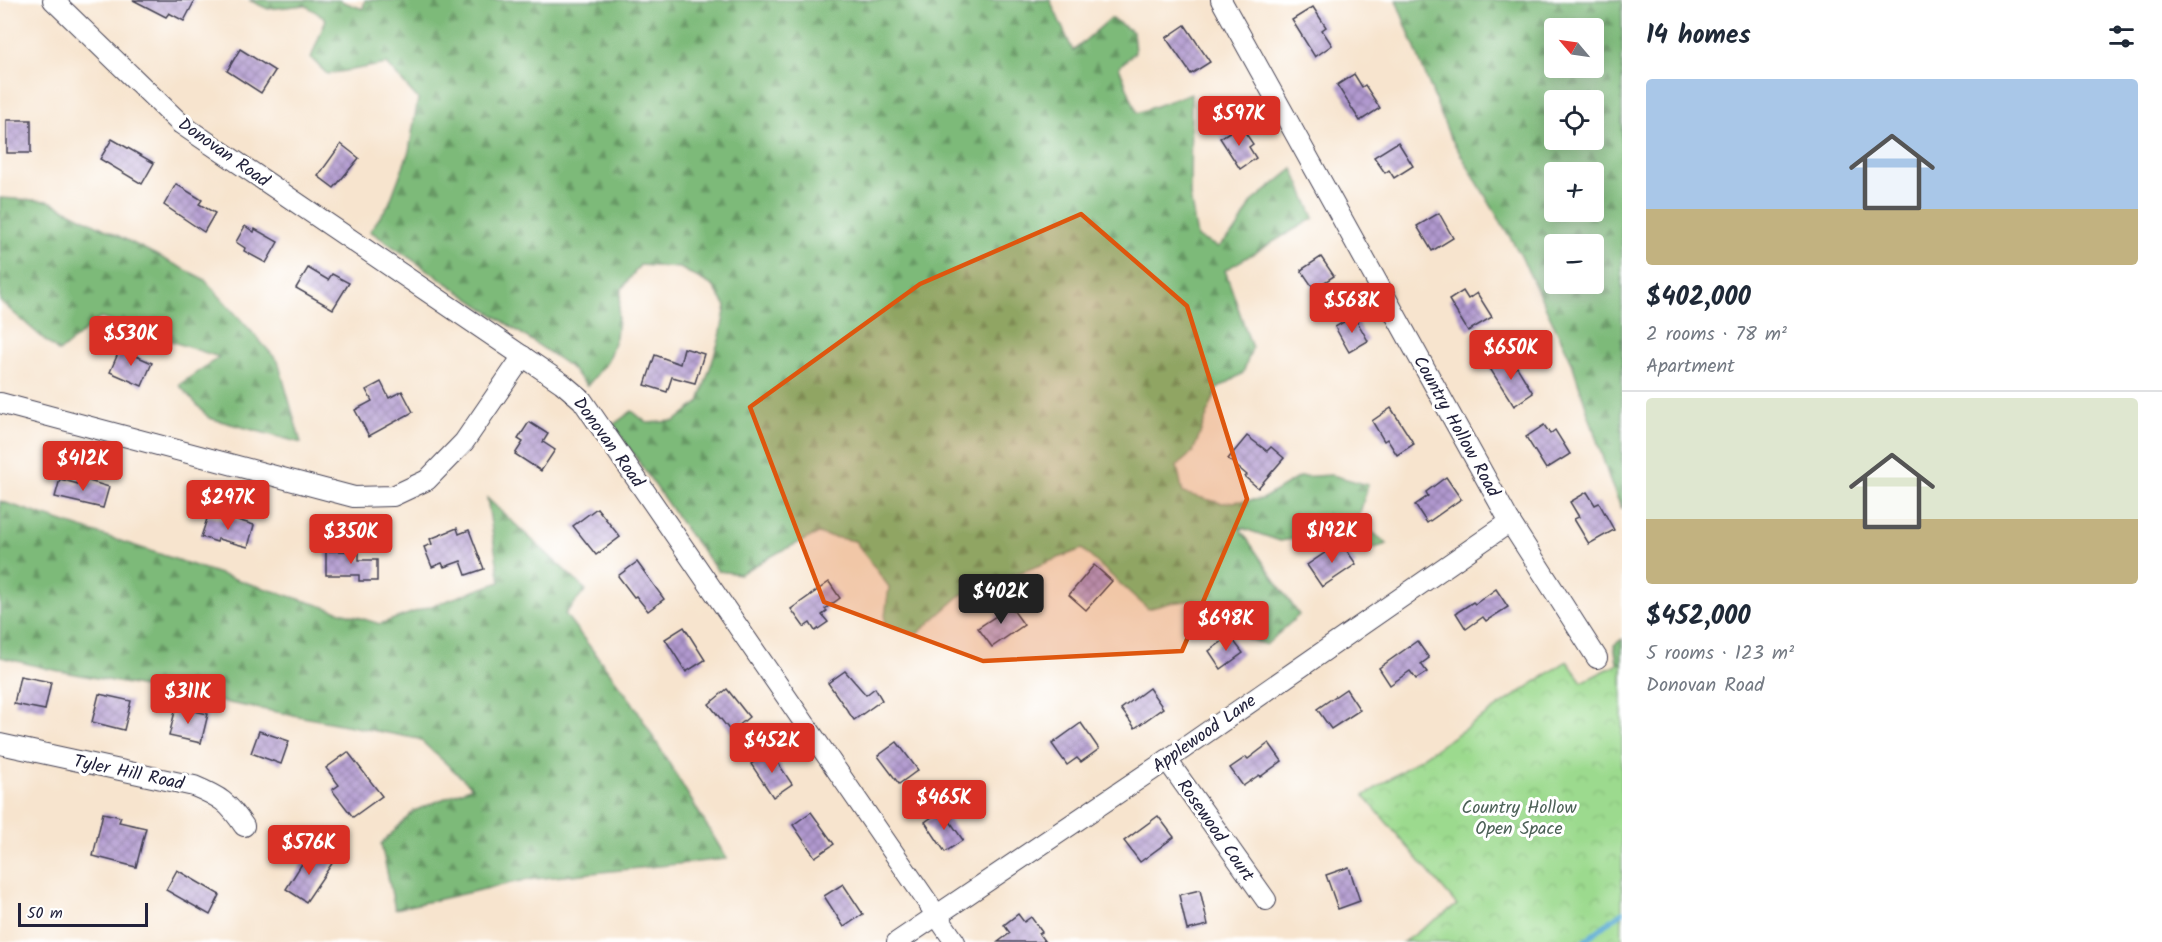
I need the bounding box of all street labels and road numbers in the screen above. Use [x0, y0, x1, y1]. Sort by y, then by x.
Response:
street label: Donovan Road [171, 111, 276, 196]
street label: Country Hollow Road [1405, 350, 1507, 504]
street label: Donovan Road [565, 391, 651, 495]
street label: Applewood Lane [1147, 688, 1263, 781]
street label: Tyler Hill Road [71, 748, 188, 800]
street label: Rosewood Court [1169, 774, 1262, 889]

